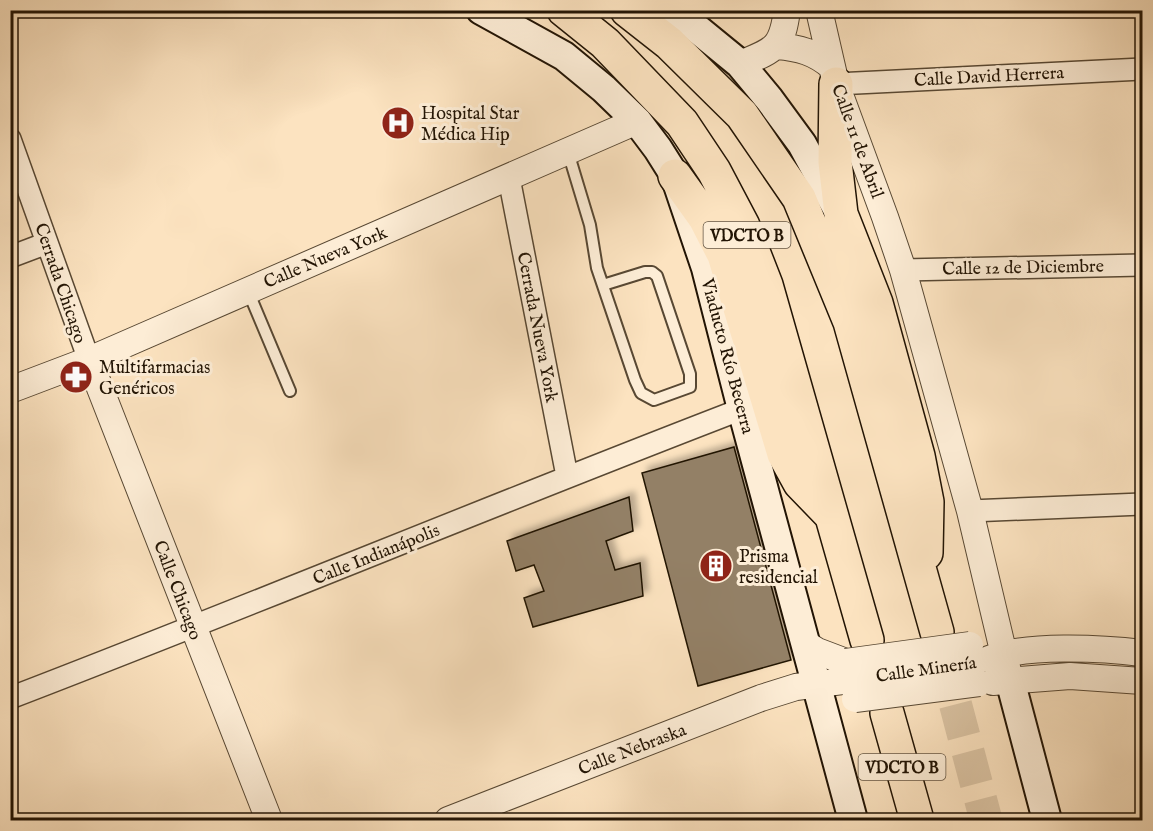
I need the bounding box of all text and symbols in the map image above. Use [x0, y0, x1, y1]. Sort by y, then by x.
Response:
street label: Calle David Herrera [913, 62, 1065, 93]
street label: Calle 11 de Abril [825, 81, 888, 202]
place label: Hospital Star Médica Hip [421, 103, 520, 147]
hospital icon: Hospital Star Médica Hip [380, 105, 416, 141]
street label: Cerrada Chicago [28, 220, 91, 347]
street label: Calle Nueva York [260, 222, 391, 295]
road number: VDCTO B [704, 222, 790, 248]
street label: Cerrada Nueva York [511, 250, 562, 405]
street label: Calle 12 de Diciembre [942, 256, 1104, 281]
street label: Viaducto Río Becerra [694, 275, 758, 437]
place label: Multifarmacias Genéricos [99, 357, 210, 401]
pharmacy icon: Multifarmacias Genéricos [58, 359, 94, 395]
street label: Calle Indianápolis [310, 519, 443, 591]
street label: Calle Chicago [147, 538, 206, 644]
place label: Prisma residencial [739, 546, 818, 590]
building icon: Prisma residencial [698, 548, 734, 584]
street label: Calle Minería [874, 652, 978, 689]
street label: Calle Nebraska [575, 719, 690, 782]
road number: VDCTO B [858, 754, 946, 780]

